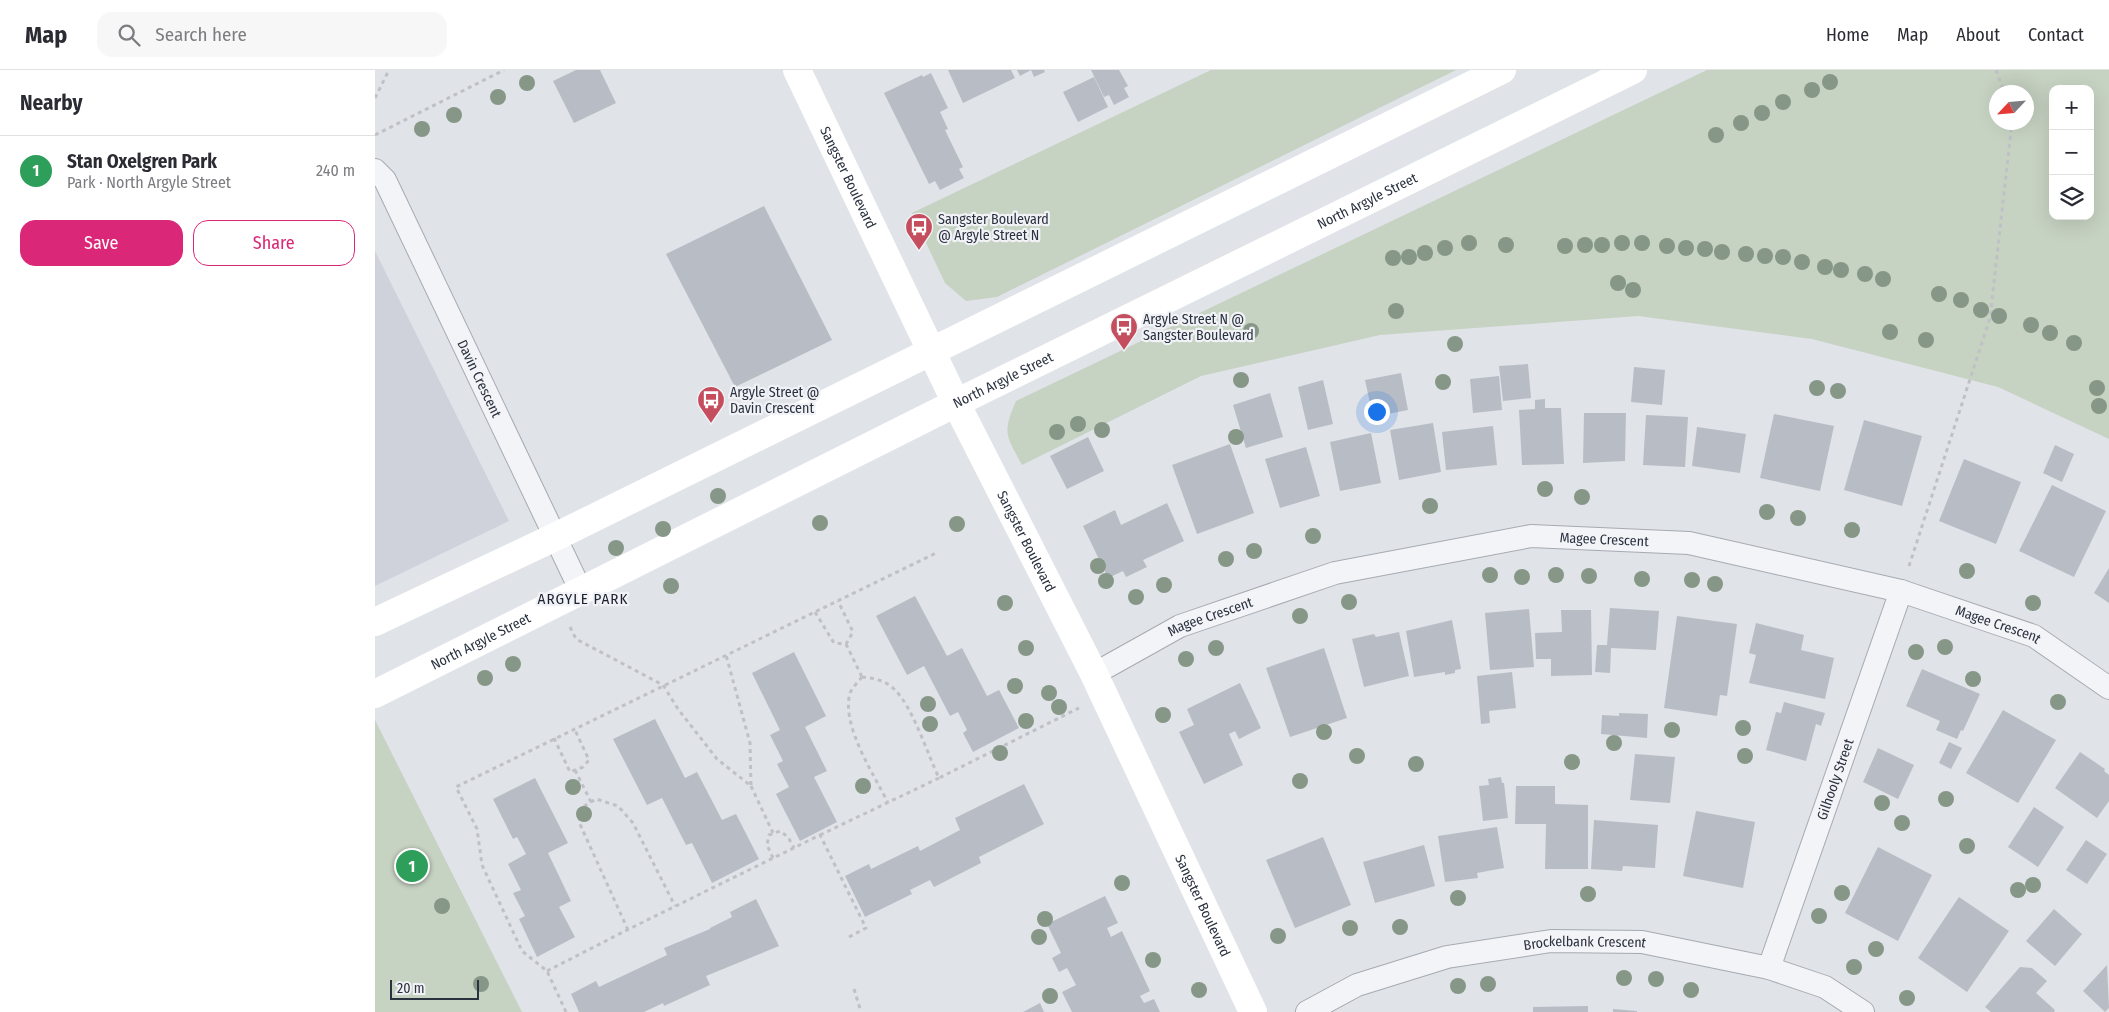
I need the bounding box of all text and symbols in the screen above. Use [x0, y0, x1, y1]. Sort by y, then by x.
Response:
search box [97, 12, 447, 57]
text: Map [25, 21, 67, 49]
icon: search [115, 21, 143, 49]
text: Search here [155, 23, 247, 46]
text: Home [1826, 24, 1869, 46]
text: Map [1897, 24, 1928, 46]
text: About [1956, 24, 2000, 46]
text: Contact [2028, 24, 2084, 46]
north arrow [1989, 85, 2034, 130]
map controls [2049, 85, 2094, 220]
button: + [2049, 85, 2094, 130]
text: Nearby [20, 90, 82, 116]
street label: Sangster Boulevard [816, 124, 879, 231]
button: − [2049, 130, 2094, 175]
text: Stan Oxelgren Park [67, 150, 217, 173]
text: 1 [33, 161, 39, 180]
text: 240 m [316, 161, 355, 180]
street label: North Argyle Street [1315, 169, 1421, 233]
text: Park · North Argyle Street [67, 173, 231, 192]
button: layers [2049, 175, 2094, 220]
place label: Sangster Boulevard @ Argyle Street N [938, 211, 1049, 244]
bus stop icon: Sangster Boulevard @ Argyle Street N [904, 212, 934, 251]
button: Save [20, 220, 183, 266]
button: Share [193, 220, 355, 266]
place label: Argyle Street N @ Sangster Boulevard [1143, 311, 1254, 344]
bus stop icon: Argyle Street N @ Sangster Boulevard [1109, 312, 1139, 351]
street label: Davin Crescent [453, 337, 505, 421]
street label: North Argyle Street [950, 348, 1056, 412]
place label: Argyle Street @ Davin Crescent [730, 384, 819, 417]
bus stop icon: Argyle Street @ Davin Crescent [696, 385, 726, 424]
your location [1364, 399, 1390, 425]
street label: Sangster Boulevard [993, 488, 1059, 595]
street label: Magee Crescent [1559, 529, 1649, 550]
district label: ARGYLE PARK [538, 590, 628, 608]
street label: Magee Crescent [1165, 594, 1255, 640]
street label: Magee Crescent [1953, 602, 2045, 648]
street label: North Argyle Street [428, 609, 534, 674]
street label: Gilhooly Street [1814, 736, 1858, 822]
pin: 1 [396, 847, 428, 885]
street label: Sangster Boulevard [1171, 852, 1234, 960]
street label: Brockelbank Crescent [1522, 933, 1648, 954]
scale bar [390, 977, 479, 1000]
text: 20 m [397, 980, 425, 997]

